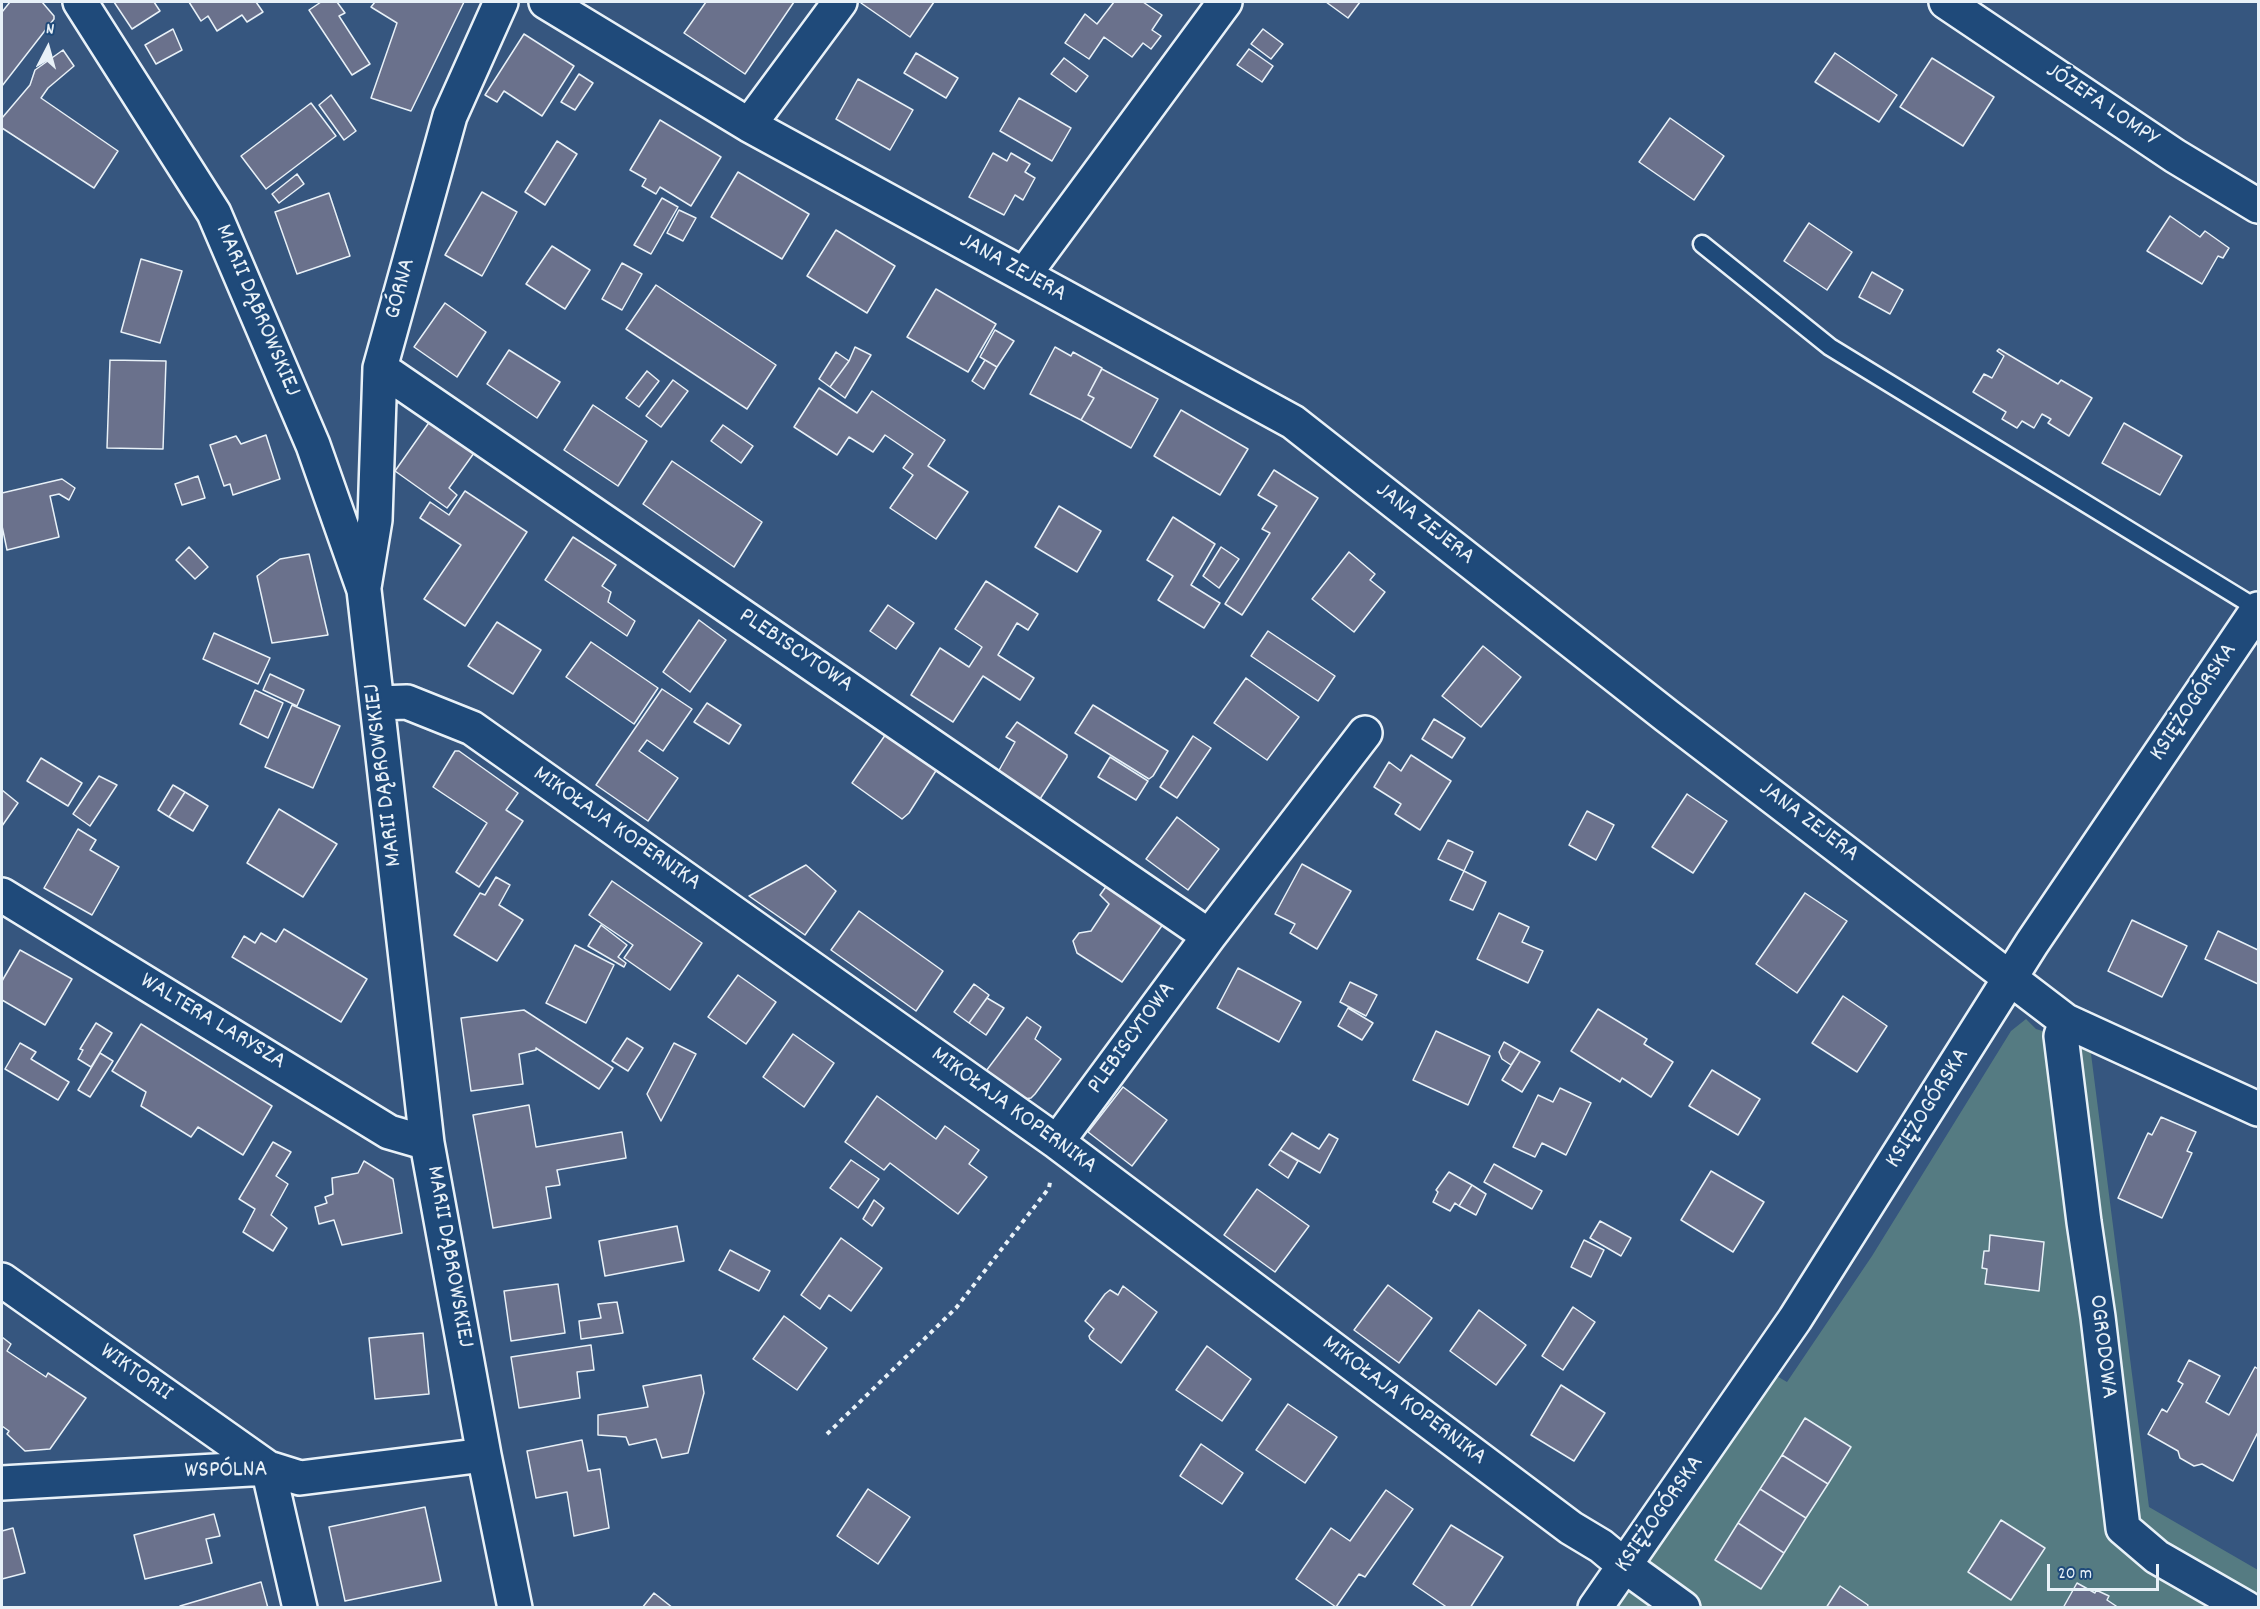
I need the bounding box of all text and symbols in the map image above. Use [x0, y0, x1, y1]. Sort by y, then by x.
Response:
north arrow [18, 18, 78, 78]
text: N [45, 18, 55, 41]
street label: JÓZEFA LOMPY [2039, 58, 2163, 154]
street label: MARII DĄBROWSKIEJ [207, 221, 305, 401]
street label: JANA ZEJERA [953, 228, 1071, 310]
street label: GÓRNA [380, 255, 424, 323]
street label: JANA ZEJERA [1369, 477, 1479, 573]
street label: PLEBISCYTOWA [732, 603, 858, 701]
street label: KSIĘŻOGÓRSKA [2145, 639, 2245, 767]
street label: MARII DĄBROWSKIEJ [359, 682, 411, 868]
street label: MIKOŁAJA KOPERNIKA [526, 761, 706, 899]
street label: JANA ZEJERA [1752, 776, 1864, 870]
street label: WALTERA LARYSZA [134, 968, 290, 1078]
street label: PLEBISCYTOWA [1083, 977, 1183, 1101]
street label: MIKOŁAJA KOPERNIKA [924, 1042, 1102, 1182]
street label: KSIĘŻOGÓRSKA [1881, 1044, 1977, 1174]
street label: MARII DĄBROWSKIEJ [418, 1164, 478, 1350]
street label: OGRODOWA [2080, 1293, 2122, 1401]
street label: MIKOŁAJA KOPERNIKA [1315, 1331, 1491, 1473]
street label: WIKTORII [93, 1339, 177, 1409]
street label: KSIĘŻOGÓRSKA [1610, 1451, 1712, 1579]
street label: WSPÓLNA [184, 1457, 268, 1487]
scale bar [2050, 1552, 2162, 1590]
text: 20 m [2058, 1562, 2092, 1587]

